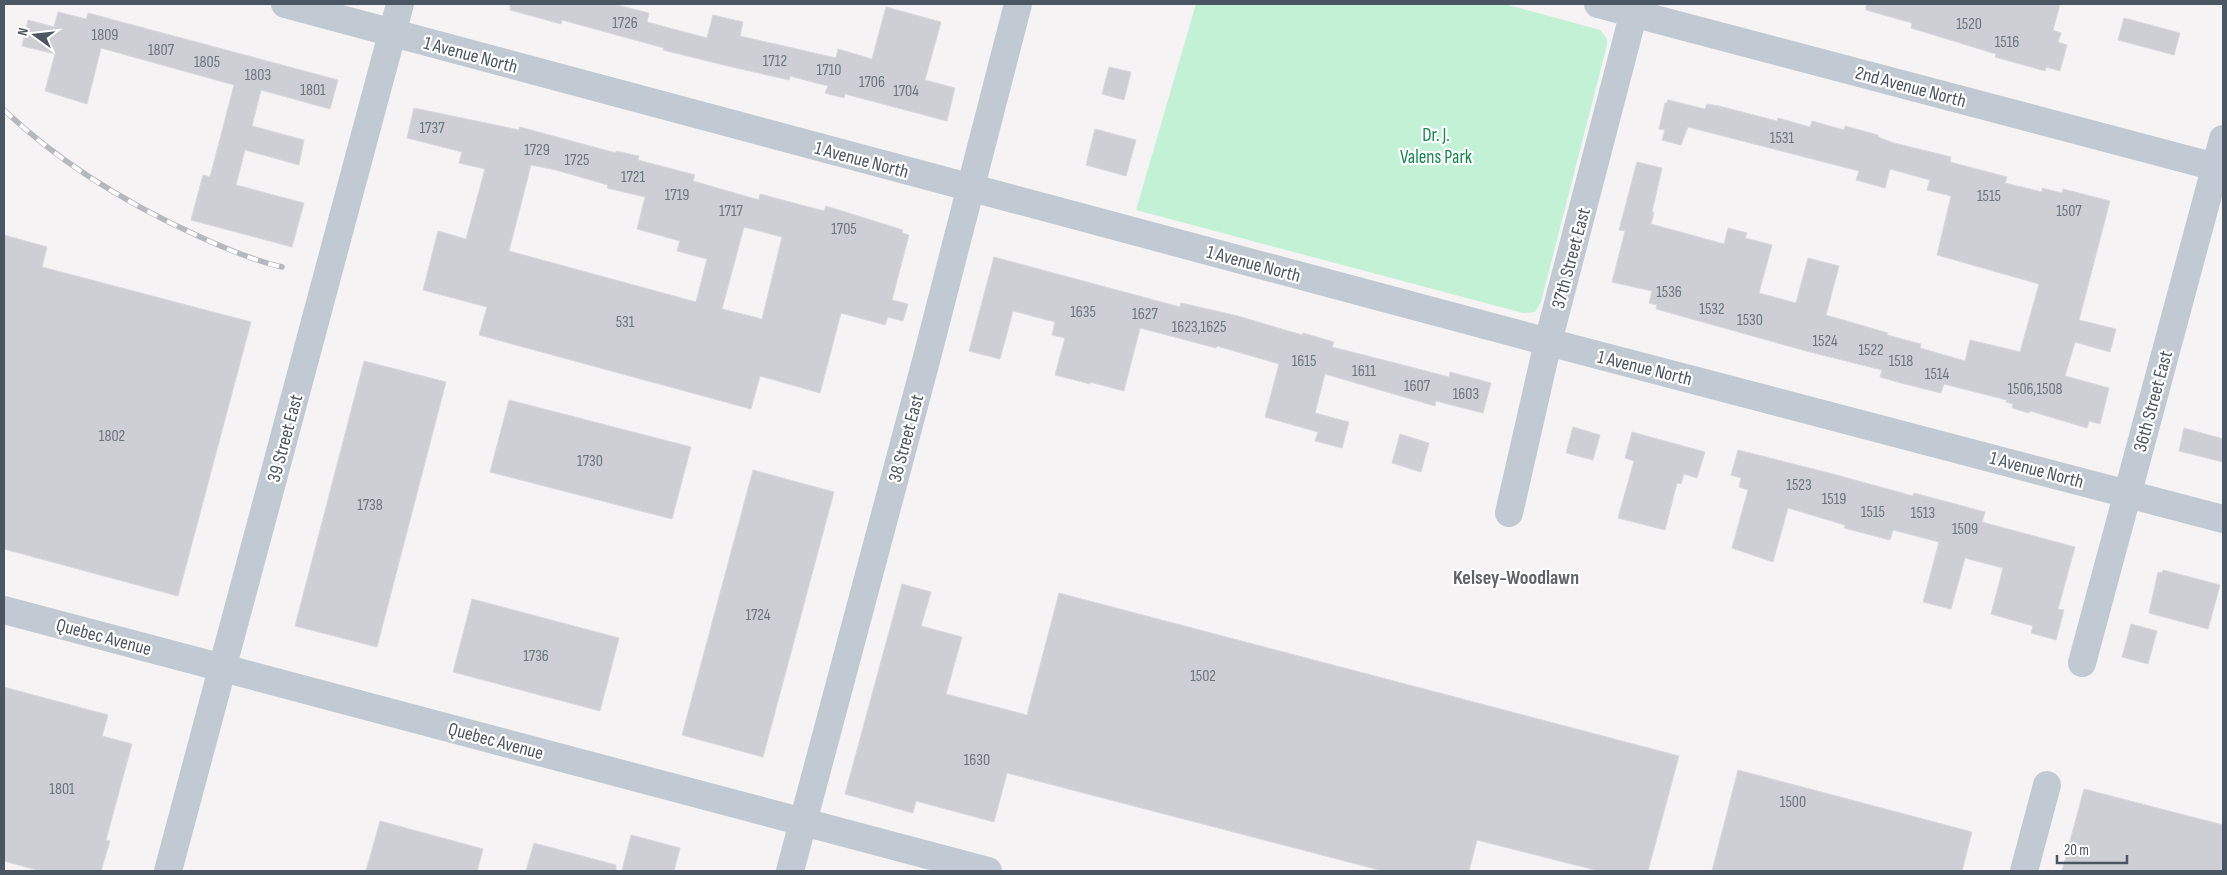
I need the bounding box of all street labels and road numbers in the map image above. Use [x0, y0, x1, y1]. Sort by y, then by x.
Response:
street label: 1 Avenue North [421, 32, 520, 79]
street label: 2nd Avenue North [1853, 62, 1968, 113]
street label: 1 Avenue North [812, 137, 911, 184]
street label: 37th Street East [1547, 205, 1596, 311]
street label: 1 Avenue North [1204, 241, 1303, 288]
street label: 1 Avenue North [1595, 346, 1694, 391]
street label: 36th Street East [2129, 348, 2178, 455]
street label: 39 Street East [263, 392, 308, 485]
street label: 38 Street East [884, 392, 929, 485]
street label: 1 Avenue North [1987, 447, 2086, 494]
street label: Quebec Avenue [54, 614, 154, 661]
street label: Quebec Avenue [446, 718, 546, 765]

